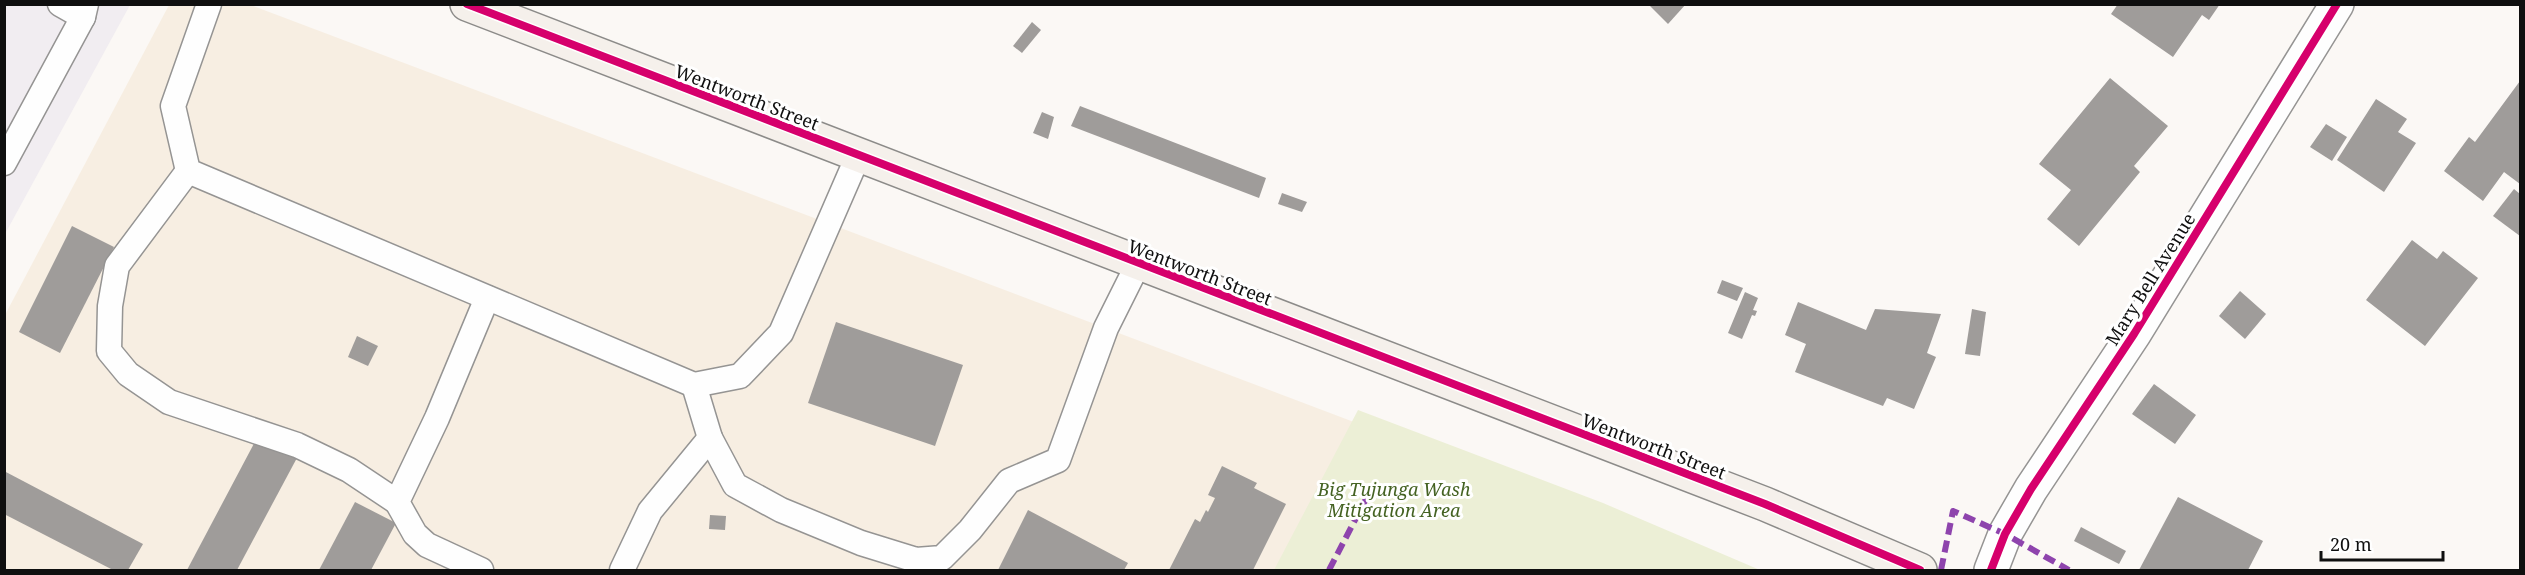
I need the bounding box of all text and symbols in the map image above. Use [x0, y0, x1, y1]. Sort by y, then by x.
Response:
street label: Wentworth Street [672, 58, 822, 136]
street label: Mary Bell Avenue [2100, 208, 2200, 350]
street label: Wentworth Street [1125, 233, 1275, 311]
street label: Wentworth Street [1579, 407, 1729, 485]
park label: Big Tujunga Wash Mitigation Area [1316, 477, 1471, 522]
scale bar [2321, 524, 2442, 562]
text: 20 m [2330, 532, 2372, 556]

